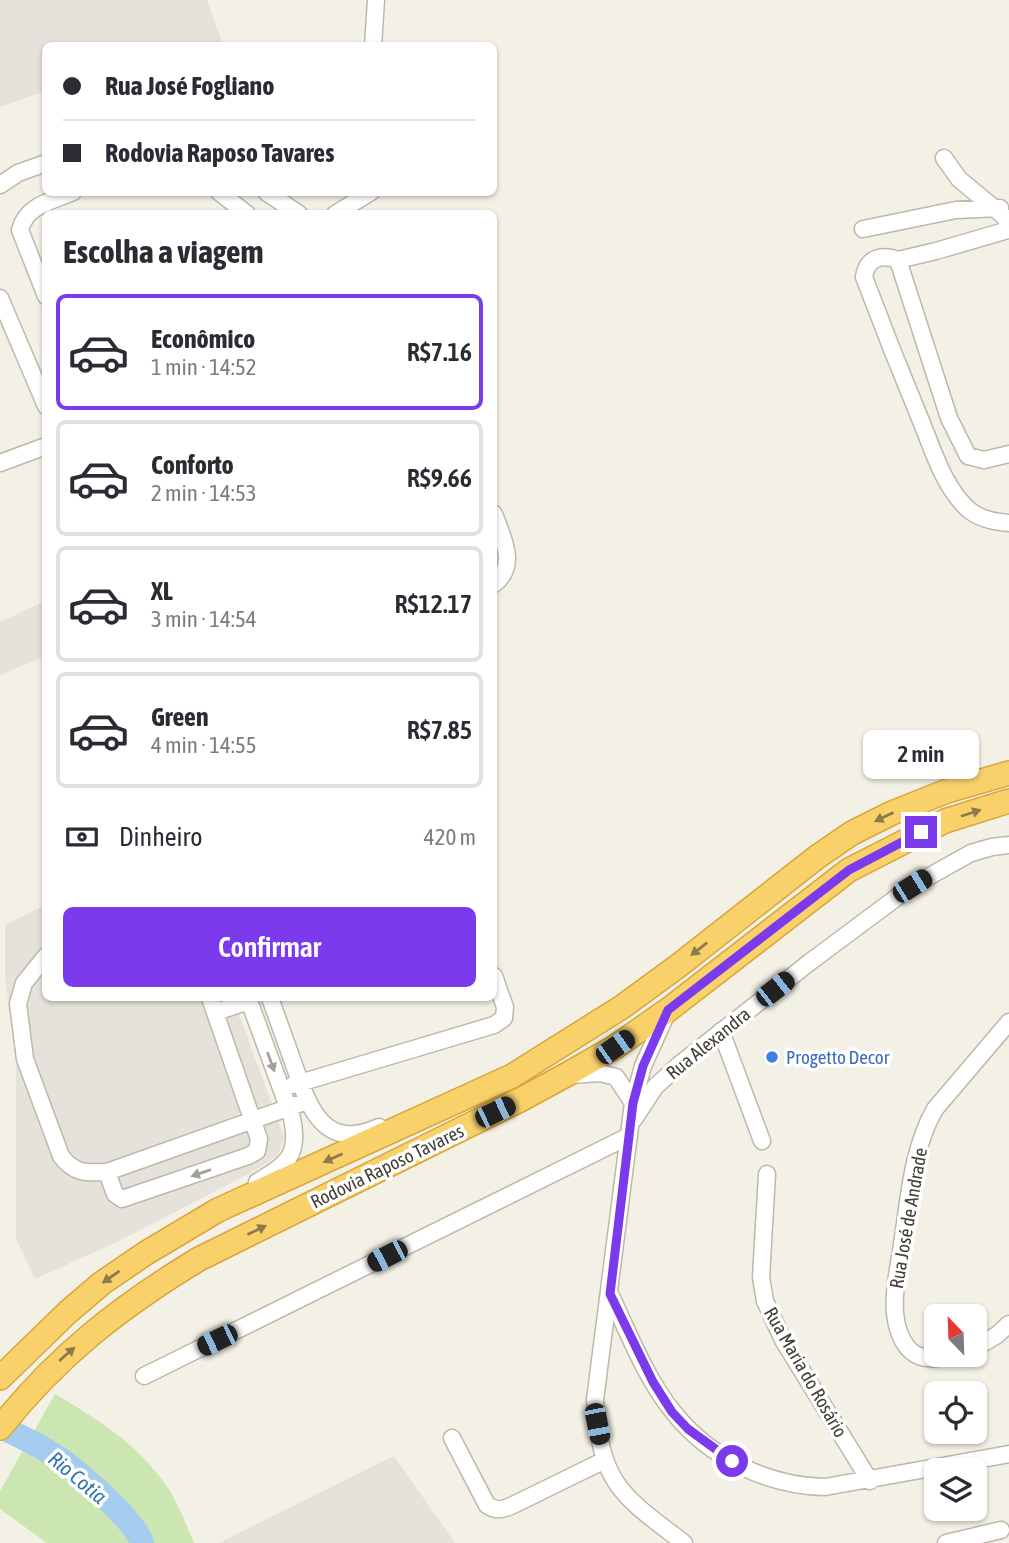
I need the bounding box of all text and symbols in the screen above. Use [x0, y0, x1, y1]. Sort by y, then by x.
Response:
text: Rua José Fogliano [105, 71, 274, 101]
text: Rodovia Raposo Tavares [105, 138, 334, 168]
text: Escolha a viagem [63, 233, 263, 270]
icon: car [67, 321, 130, 384]
text: Econômico [151, 324, 255, 354]
text: R$7.16 [407, 337, 472, 367]
text: 1 min · 14:52 [151, 354, 257, 380]
icon: car [67, 447, 130, 510]
text: Conforto [151, 450, 234, 480]
text: R$9.66 [407, 463, 472, 493]
text: 2 min · 14:53 [151, 480, 257, 506]
icon: car [67, 573, 130, 636]
text: XL [151, 576, 173, 606]
text: R$12.17 [395, 589, 472, 619]
text: 3 min · 14:54 [151, 606, 257, 632]
icon: car [67, 699, 130, 762]
text: Green [151, 702, 209, 732]
text: R$7.85 [407, 715, 472, 745]
callout: 2 min [863, 730, 979, 780]
text: 4 min · 14:55 [151, 732, 257, 758]
text: 2 min [898, 741, 944, 767]
one-way arrow [961, 807, 982, 818]
one-way arrow [874, 812, 894, 823]
route end [905, 816, 937, 848]
icon: cash [63, 818, 101, 856]
text: Dinheiro [119, 822, 202, 852]
text: 420 m [424, 824, 476, 850]
car [889, 866, 936, 906]
button: Confirmar [63, 907, 476, 987]
one-way arrow [691, 942, 709, 957]
car [752, 968, 799, 1010]
street label: Rua Alexandra [662, 1003, 754, 1083]
car [592, 1026, 639, 1068]
place label: Progetto Decor [786, 1046, 890, 1068]
marker: Progetto Decor [764, 1049, 780, 1065]
one-way arrow [266, 1051, 277, 1072]
car [472, 1093, 519, 1131]
street label: Rodovia Raposo Tavares [307, 1119, 467, 1213]
street label: Rua José de Andrade [885, 1146, 931, 1290]
one-way arrow [323, 1152, 343, 1164]
one-way arrow [191, 1168, 212, 1179]
one-way arrow [247, 1225, 267, 1236]
car [364, 1237, 411, 1275]
one-way arrow [102, 1270, 120, 1284]
street label: Rua Maria do Rosário [760, 1303, 852, 1441]
north arrow [924, 1304, 987, 1367]
map controls [924, 1304, 987, 1521]
car [194, 1321, 241, 1359]
one-way arrow [58, 1346, 75, 1362]
button: locate [924, 1381, 987, 1444]
car [583, 1401, 612, 1447]
route start [716, 1445, 748, 1477]
water label: Rio Cotia [44, 1446, 112, 1508]
button: layers [924, 1458, 987, 1521]

